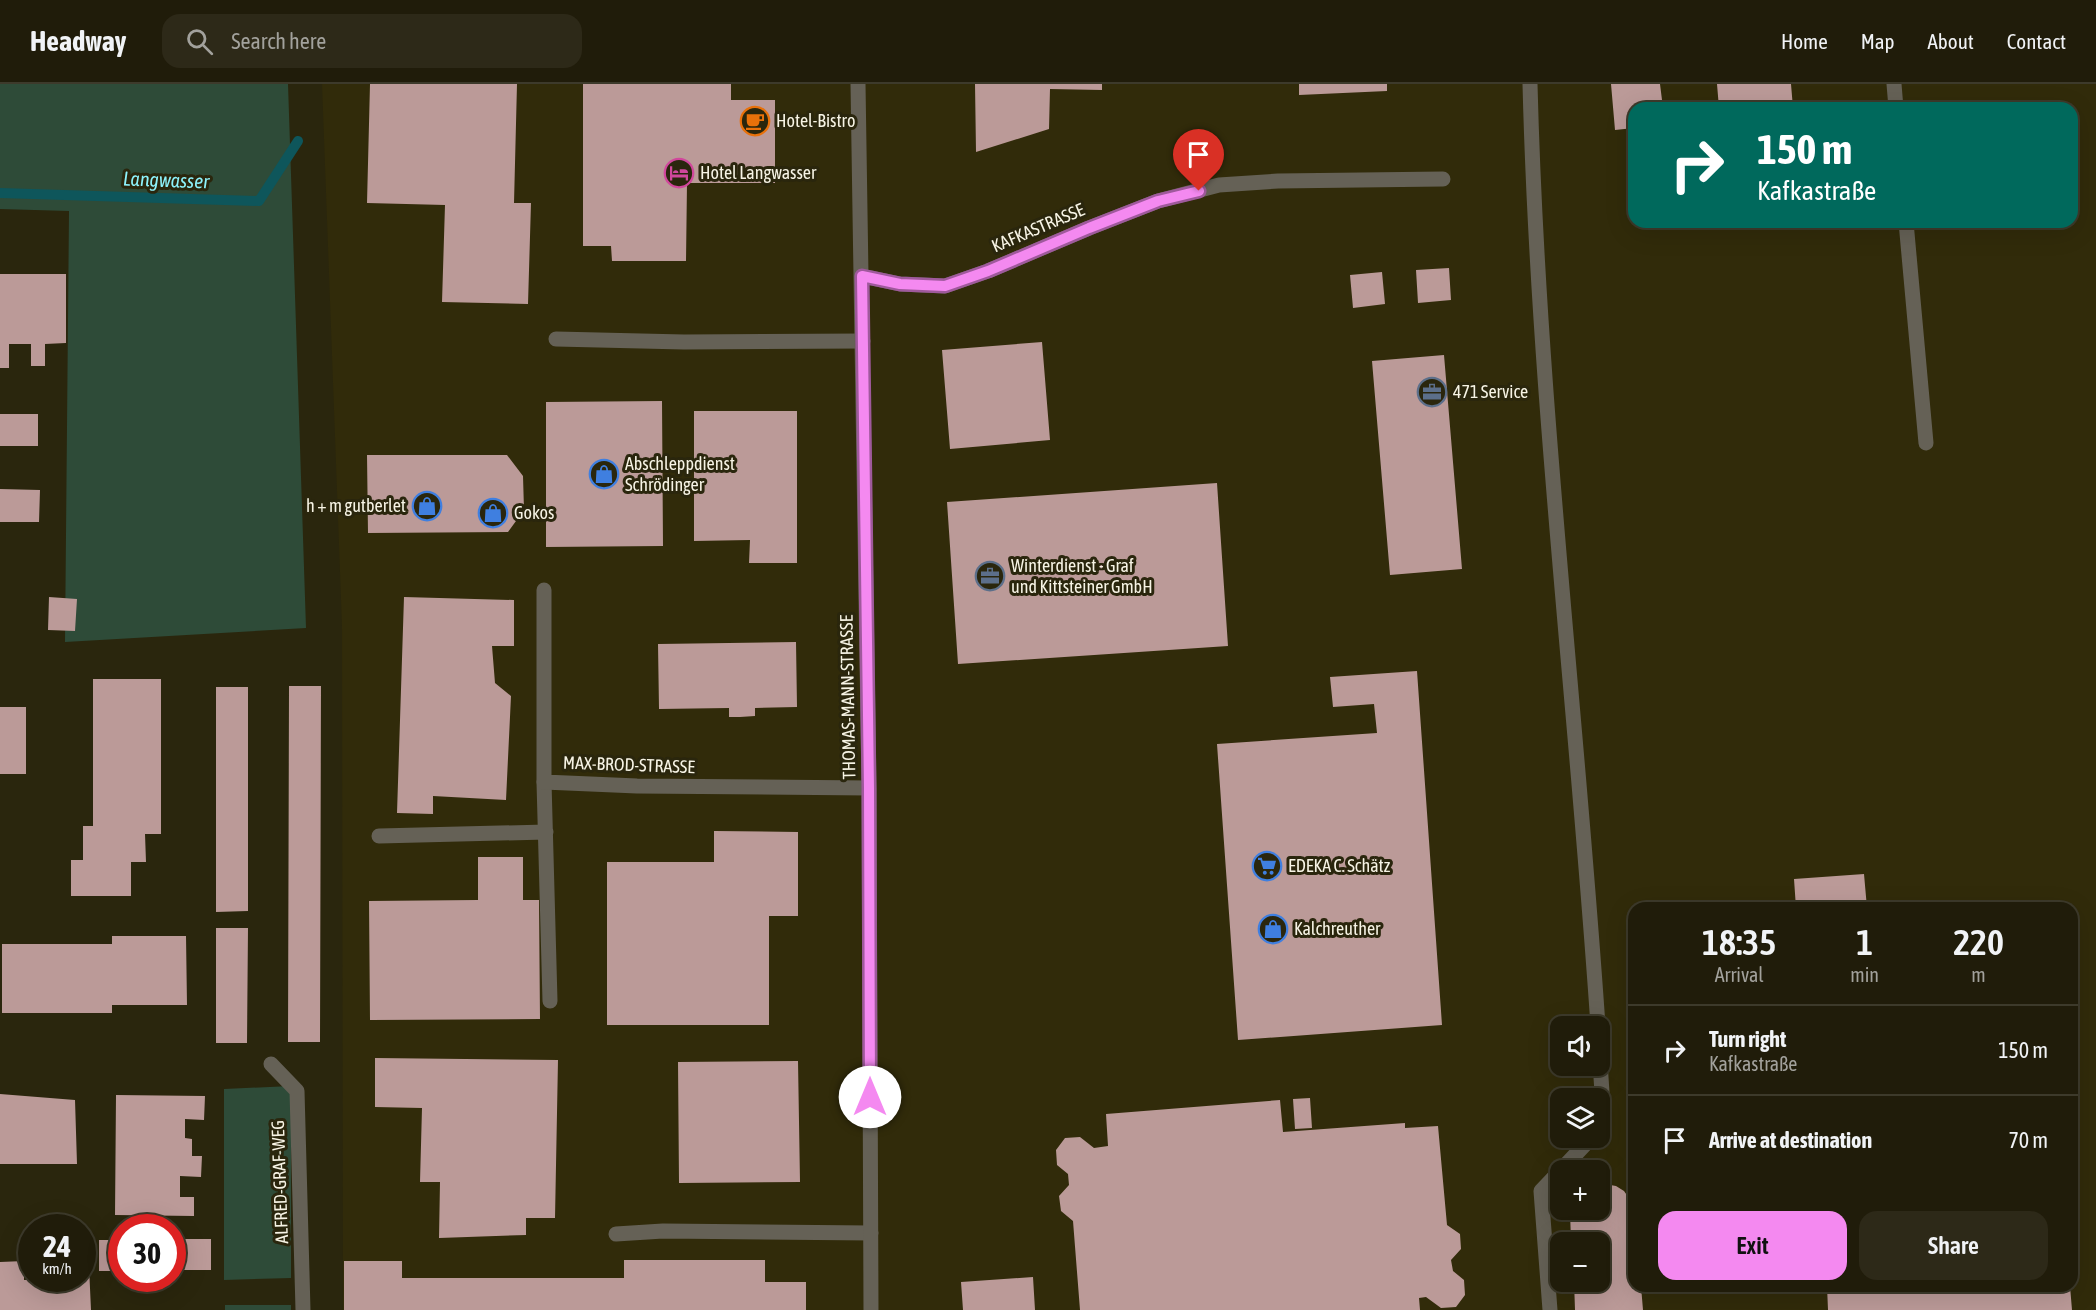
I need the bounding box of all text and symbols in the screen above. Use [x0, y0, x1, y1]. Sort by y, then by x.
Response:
search box [162, 14, 582, 68]
text: Headway [30, 25, 126, 57]
icon: search [183, 25, 216, 58]
text: Search here [231, 28, 326, 54]
text: Home [1781, 29, 1828, 53]
text: Map [1861, 29, 1895, 53]
text: About [1928, 29, 1974, 53]
text: Contact [2007, 29, 2066, 53]
cafe icon: Hotel-Bistro [739, 105, 771, 137]
place label: Hotel-Bistro [776, 110, 855, 131]
text: 150 m [1757, 125, 1852, 173]
icon: right [1658, 126, 1736, 204]
pin [1173, 129, 1224, 191]
icon: arrive [1182, 138, 1215, 171]
hotel icon: Hotel Langwasser [663, 157, 695, 189]
place label: Hotel Langwasser [700, 162, 817, 183]
water label: Langwasser [122, 167, 211, 193]
text: Kafkastraße [1757, 175, 1876, 206]
street label: KAFKASTRASSE [988, 198, 1088, 256]
office icon: 471 Service [1416, 376, 1448, 408]
place label: 471 Service [1453, 381, 1528, 402]
place label: Abschleppdienst Schrödinger [625, 453, 735, 495]
shop icon: Abschleppdienst Schrödinger [588, 458, 620, 490]
shop icon: h + m gutberlet [411, 490, 443, 522]
place label: h + m gutberlet [306, 495, 406, 516]
shop icon: Gokos [477, 497, 509, 529]
place label: Gokos [514, 502, 554, 523]
place label: Winterdienst - Graf und Kittsteiner GmbH [1011, 555, 1153, 597]
office icon: Winterdienst - Graf und Kittsteiner GmbH [974, 560, 1006, 592]
street label: THOMAS-MANN-STRASSE [836, 614, 859, 779]
street label: MAX-BROD-STRASSE [563, 752, 696, 777]
supermarket icon: EDEKA C. Schätz [1251, 850, 1283, 882]
place label: EDEKA C. Schätz [1288, 855, 1391, 876]
shop icon: Kalchreuther [1257, 913, 1289, 945]
place label: Kalchreuther [1294, 918, 1381, 939]
text: 18:35 [1702, 921, 1776, 963]
text: 1 [1856, 921, 1873, 963]
text: 220 [1953, 921, 2004, 963]
text: Arrival [1715, 963, 1764, 986]
text: min [1850, 963, 1879, 986]
text: m [1971, 963, 1986, 986]
map controls [1550, 1016, 1610, 1292]
button: sound [1550, 1016, 1610, 1076]
text: Turn right [1709, 1026, 1786, 1052]
icon: right [1658, 1034, 1691, 1067]
text: 150 m [1998, 1037, 2048, 1063]
text: Kafkastraße [1709, 1052, 1797, 1075]
position arrow [838, 1065, 902, 1129]
button: layers [1550, 1088, 1610, 1148]
street label: ALFRED-GRAF-WEG [267, 1120, 292, 1244]
icon: arrive [1658, 1124, 1691, 1157]
text: Arrive at destination [1709, 1127, 1872, 1153]
text: 70 m [2008, 1127, 2048, 1153]
button: + [1550, 1160, 1610, 1220]
button: Exit [1658, 1211, 1847, 1280]
button: Share [1859, 1211, 2048, 1280]
speed limit sign: 30 [108, 1214, 186, 1292]
text: 24 [43, 1229, 71, 1263]
button: − [1550, 1232, 1610, 1292]
text: km/h [42, 1260, 72, 1277]

